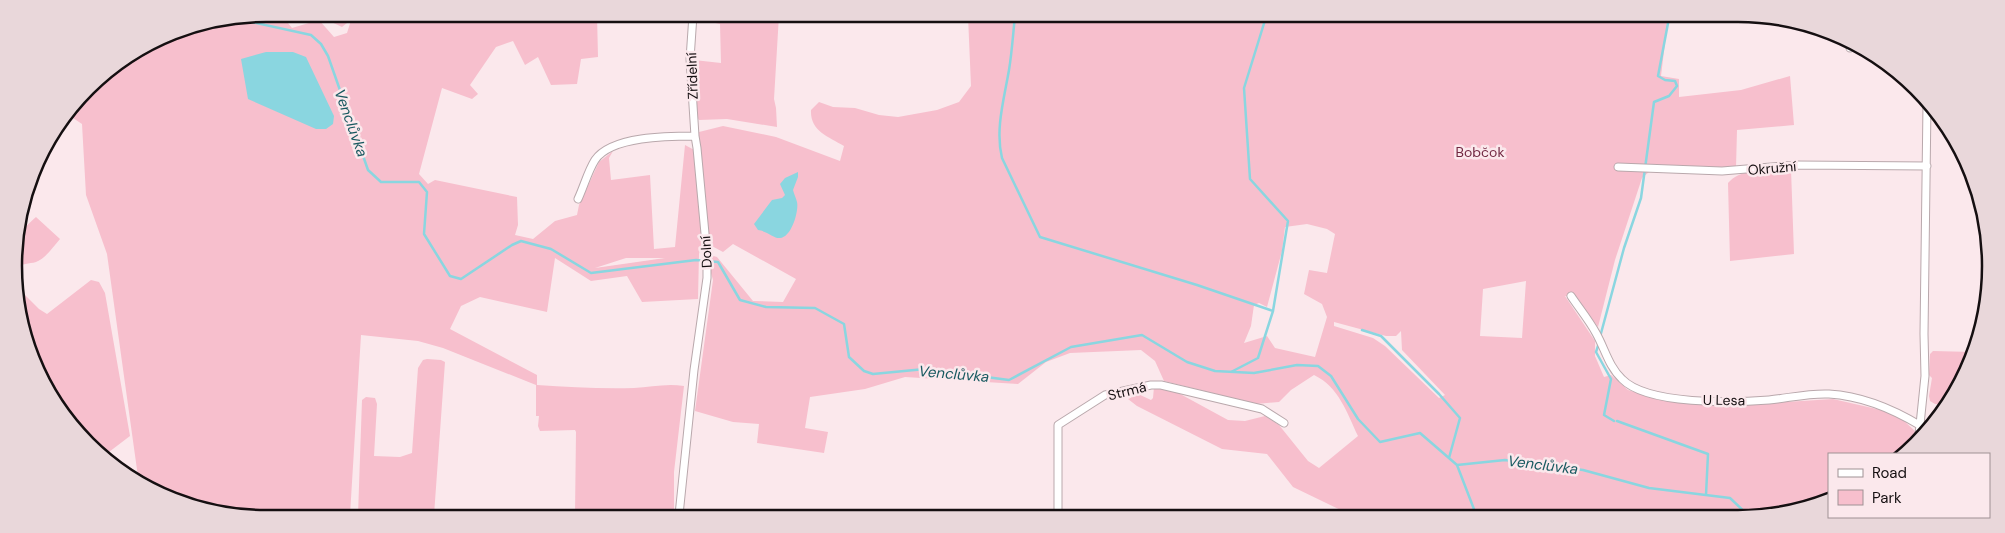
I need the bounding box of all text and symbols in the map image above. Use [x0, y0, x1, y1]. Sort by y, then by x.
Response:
street label: Zřídelní [682, 51, 702, 100]
water label: Venclůvka [329, 86, 373, 160]
park label: Bobčok [1456, 143, 1504, 161]
street label: Okružní [1747, 157, 1798, 179]
street label: Dolní [696, 235, 716, 269]
water label: Venclůvka [918, 361, 990, 387]
street label: Strmá [1106, 378, 1148, 404]
street label: U Lesa [1703, 391, 1745, 409]
water label: Venclůvka [1507, 451, 1579, 479]
legend [1828, 453, 1990, 518]
text: Road [1872, 463, 1907, 483]
text: Park [1872, 488, 1902, 508]

